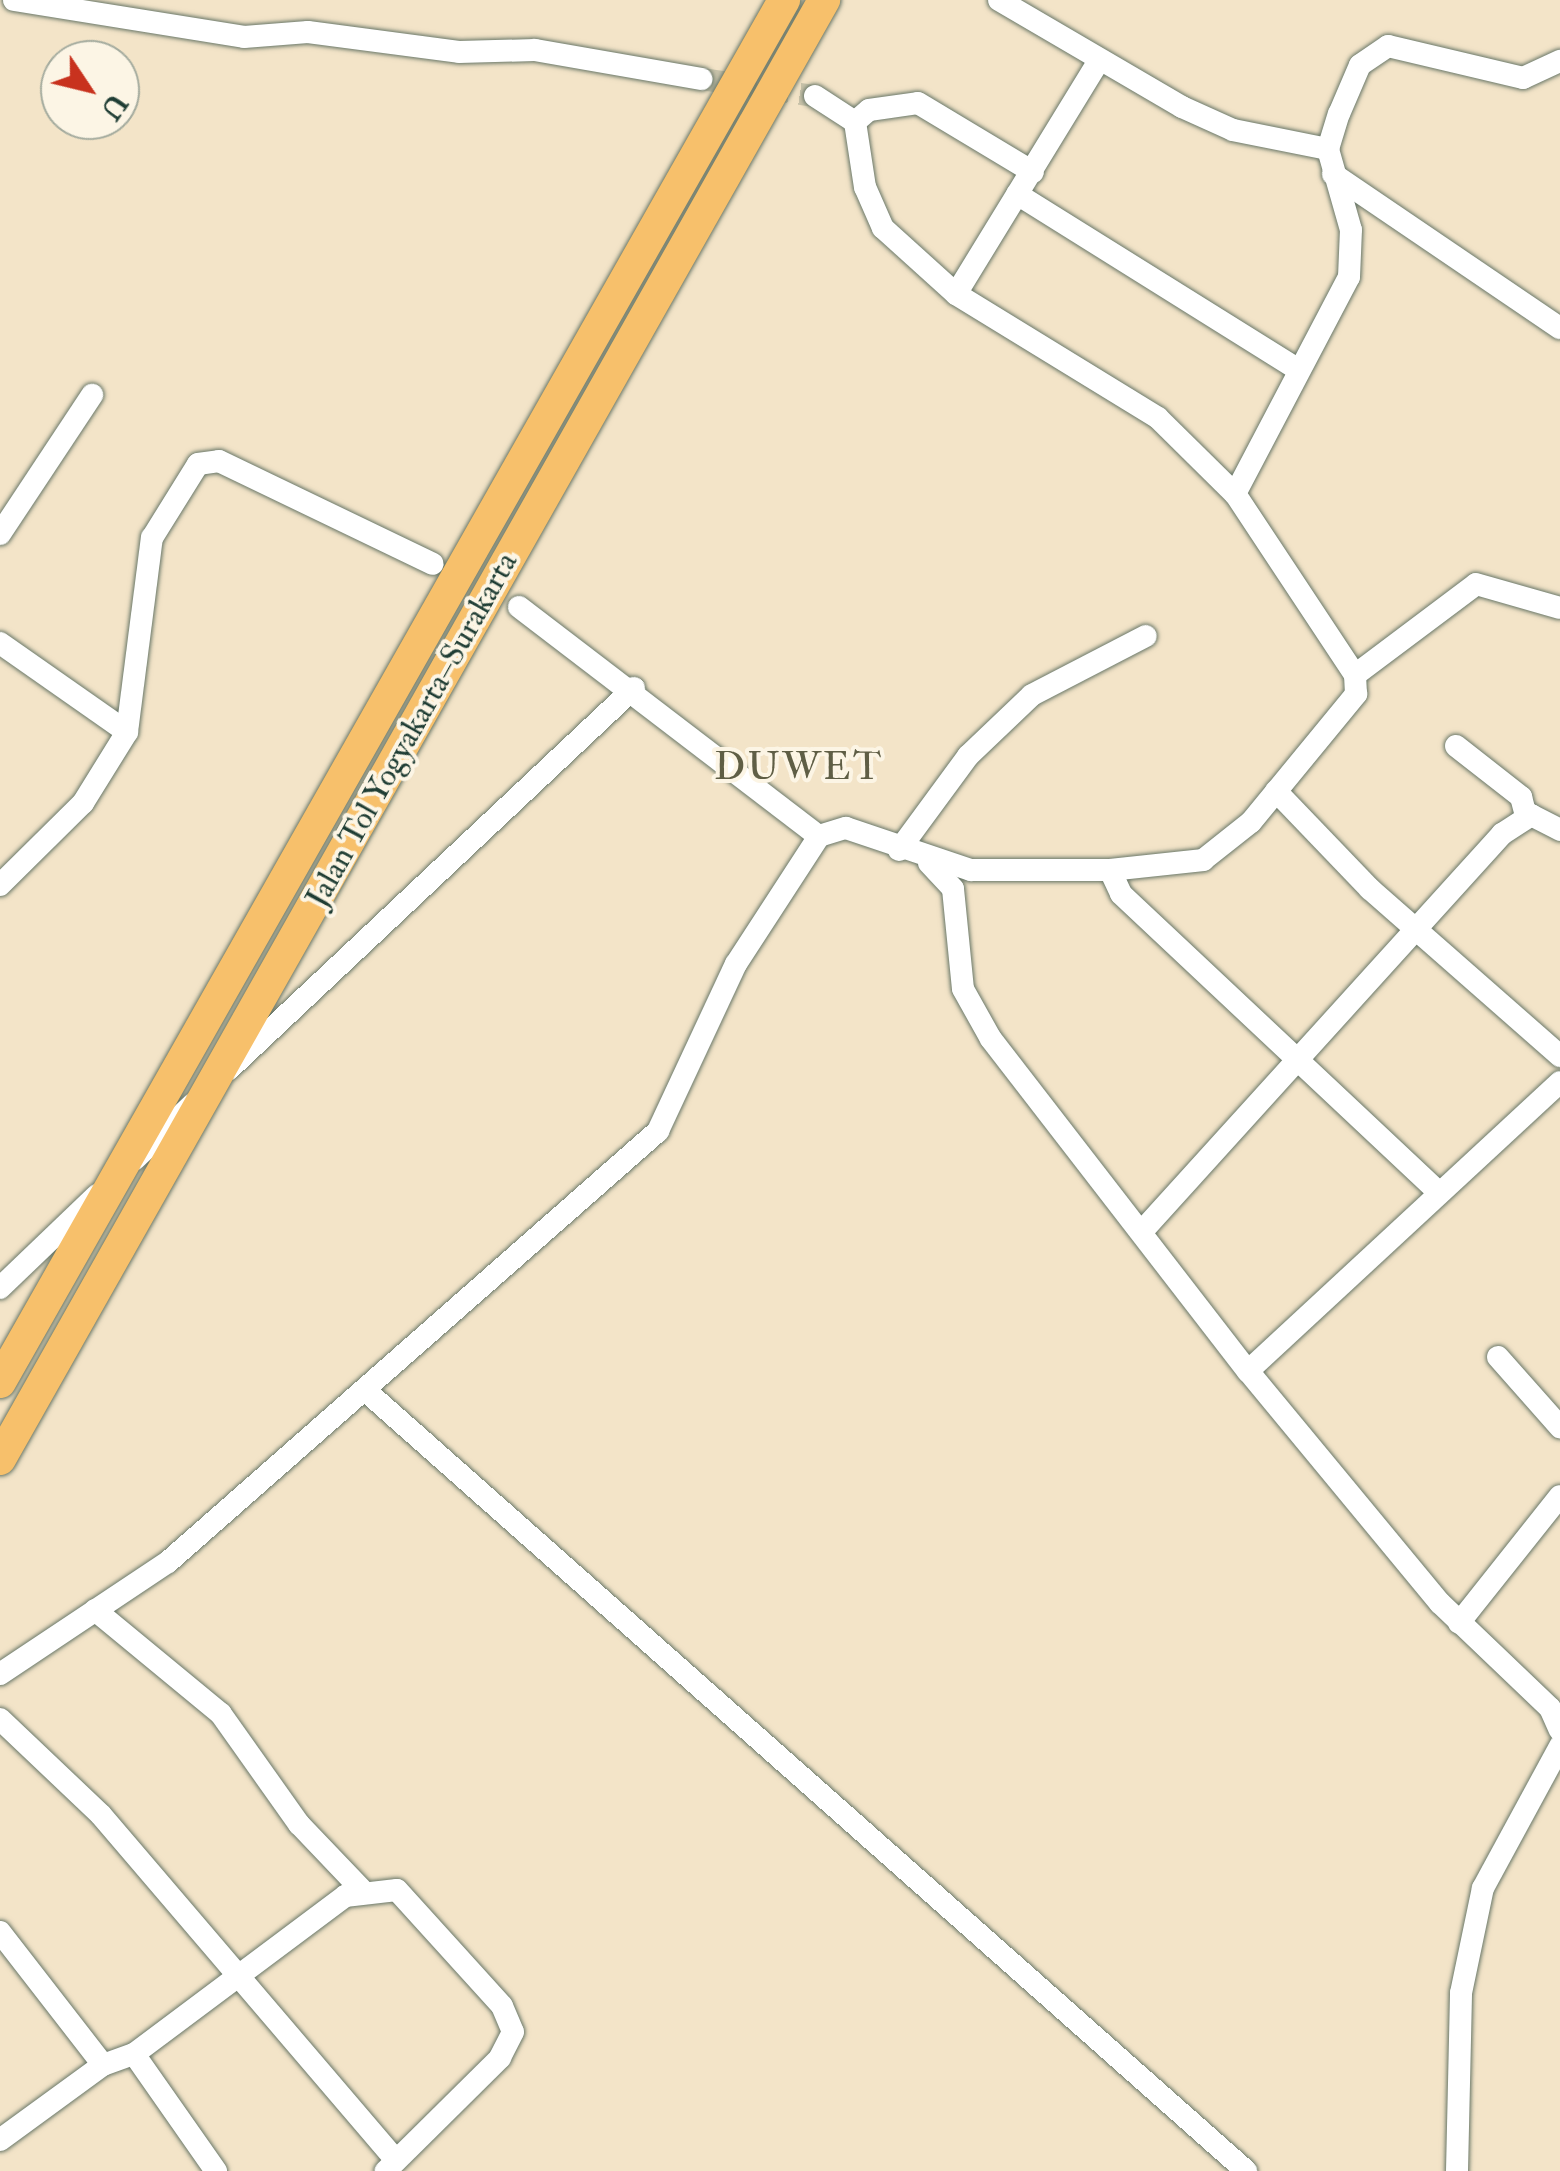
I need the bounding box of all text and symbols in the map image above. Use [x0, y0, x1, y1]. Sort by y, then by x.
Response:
north arrow [40, 40, 140, 140]
text: U [92, 87, 134, 126]
street label: Jalan Tol Yogyakarta–Surakarta [298, 546, 526, 914]
district label: DUWET [714, 745, 884, 791]

